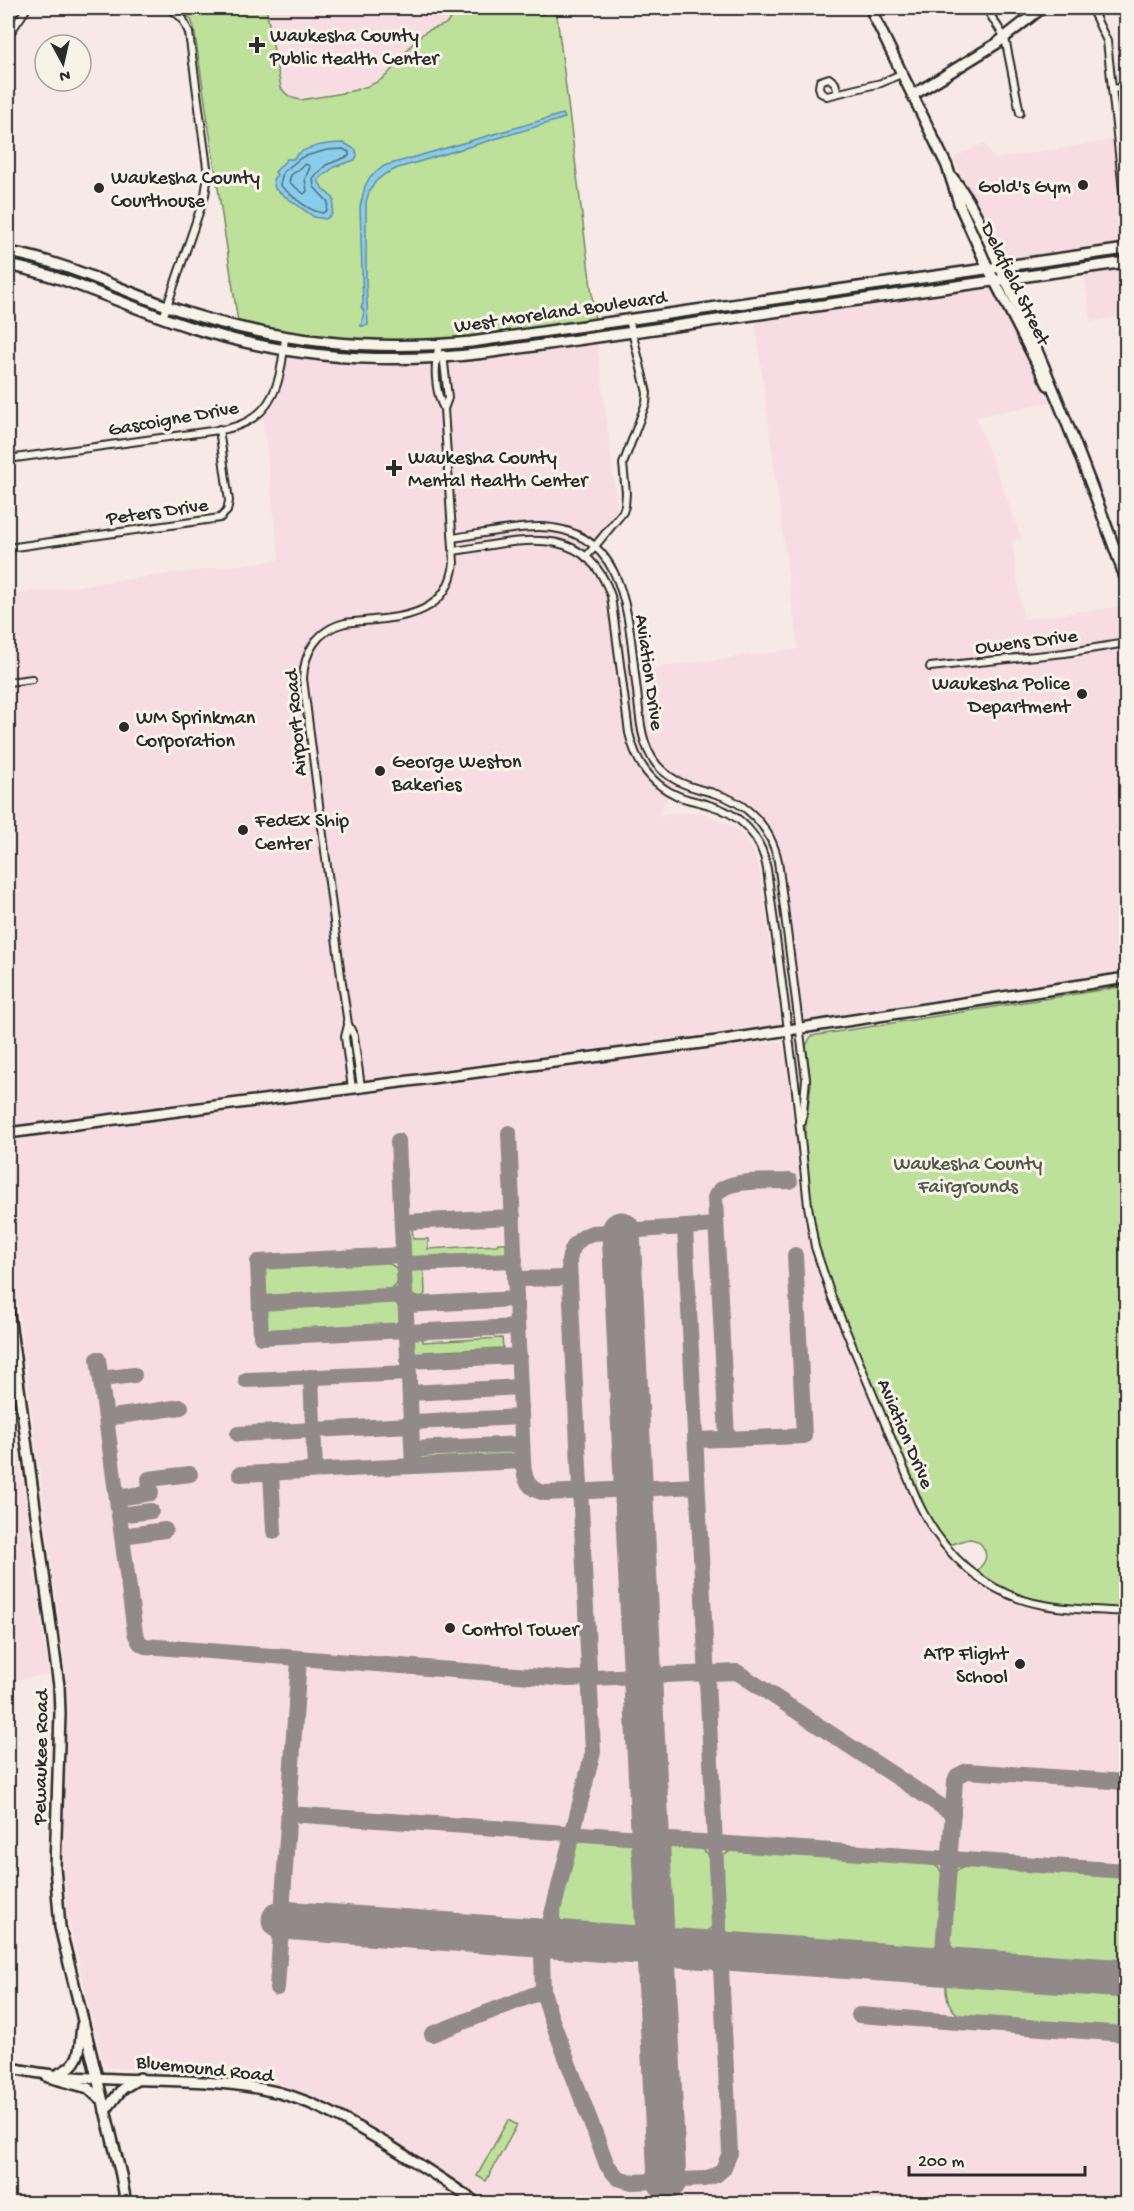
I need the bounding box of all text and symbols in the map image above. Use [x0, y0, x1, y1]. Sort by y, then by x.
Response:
place label: Waukesha County Public Health Center [269, 26, 440, 72]
north arrow [33, 33, 93, 93]
marker: Waukesha County Public Health Center [248, 36, 266, 54]
text: N [58, 64, 71, 85]
place label: Waukesha County Courthouse [111, 168, 260, 214]
place label: Gold's Gym [978, 177, 1071, 200]
marker: Gold's Gym [1076, 178, 1090, 192]
marker: Waukesha County Courthouse [92, 181, 106, 195]
street label: Delafield Street [973, 218, 1054, 351]
street label: West Moreland Boulevard [453, 287, 670, 340]
street label: Gascoigne Drive [107, 398, 241, 443]
place label: Waukesha County Mental Health Center [408, 448, 589, 494]
marker: Waukesha County Mental Health Center [385, 459, 403, 477]
street label: Peters Drive [104, 495, 211, 532]
street label: Aviation Drive [628, 613, 667, 733]
street label: Owens Drive [974, 626, 1080, 661]
street label: Airport Road [281, 666, 314, 777]
place label: Waukesha Police Department [932, 674, 1072, 720]
marker: Waukesha Police Department [1075, 687, 1089, 701]
place label: WM Sprinkman Corporation [136, 708, 256, 754]
marker: WM Sprinkman Corporation [117, 720, 131, 734]
place label: George Weston Bakeries [391, 752, 522, 798]
marker: George Weston Bakeries [373, 764, 387, 778]
place label: FedEx Ship Center [254, 811, 349, 857]
marker: FedEx Ship Center [236, 823, 250, 837]
park label: Waukesha County Fairgrounds [894, 1154, 1043, 1200]
street label: Aviation Drive [870, 1376, 937, 1493]
place label: Control Tower [462, 1620, 580, 1643]
marker: Control Tower [443, 1621, 457, 1635]
place label: ATP Flight School [923, 1644, 1010, 1690]
marker: ATP Flight School [1013, 1657, 1027, 1671]
street label: Pewaukee Road [30, 1687, 55, 1826]
street label: Bluemound Road [134, 2052, 277, 2089]
scale bar [909, 2139, 1084, 2177]
text: 200 m [918, 2152, 965, 2173]

